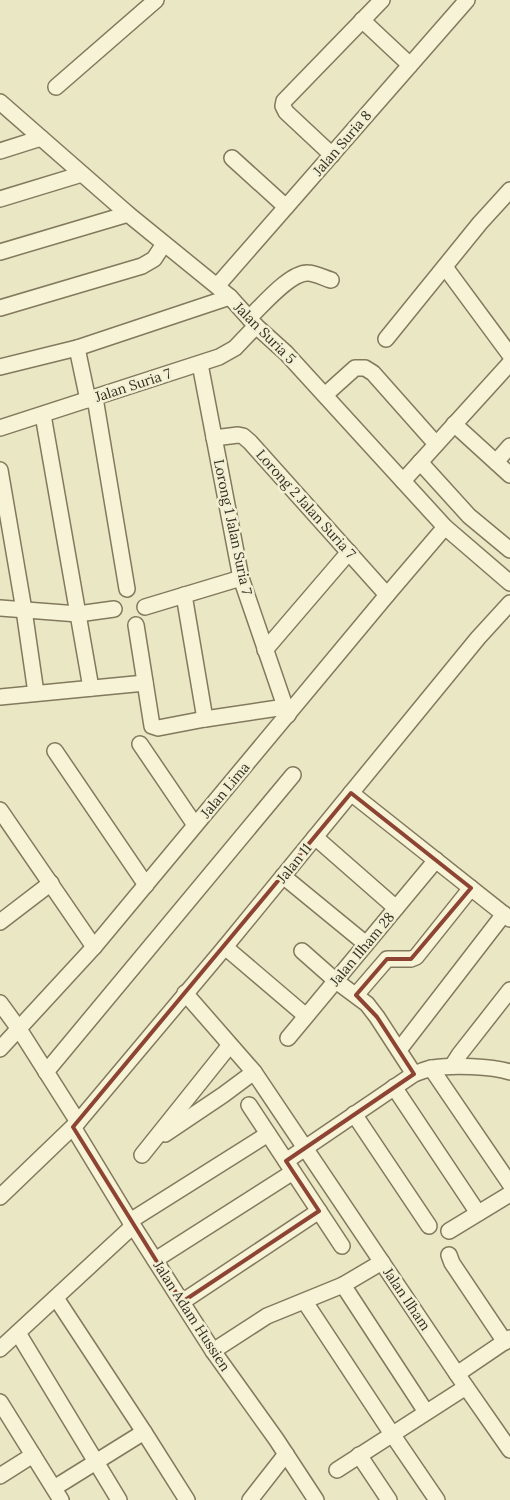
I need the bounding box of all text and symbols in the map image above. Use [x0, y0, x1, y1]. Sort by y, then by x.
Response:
street label: Jalan Suria 8 [308, 107, 375, 180]
street label: Jalan Suria 5 [230, 298, 300, 368]
street label: Jalan Suria 7 [92, 364, 174, 406]
street label: Lorong 2 Jalan Suria 7 [252, 446, 360, 563]
street label: Lorong 1 Jalan Suria 7 [210, 458, 256, 597]
street label: Jalan Lima [196, 758, 253, 822]
street label: Jalan 11 [272, 840, 315, 887]
street label: Jalan Ilham 28 [325, 908, 398, 990]
street label: Jalan Adam Hussien [149, 1257, 235, 1375]
street label: Jalan Ilham [379, 1263, 435, 1334]

